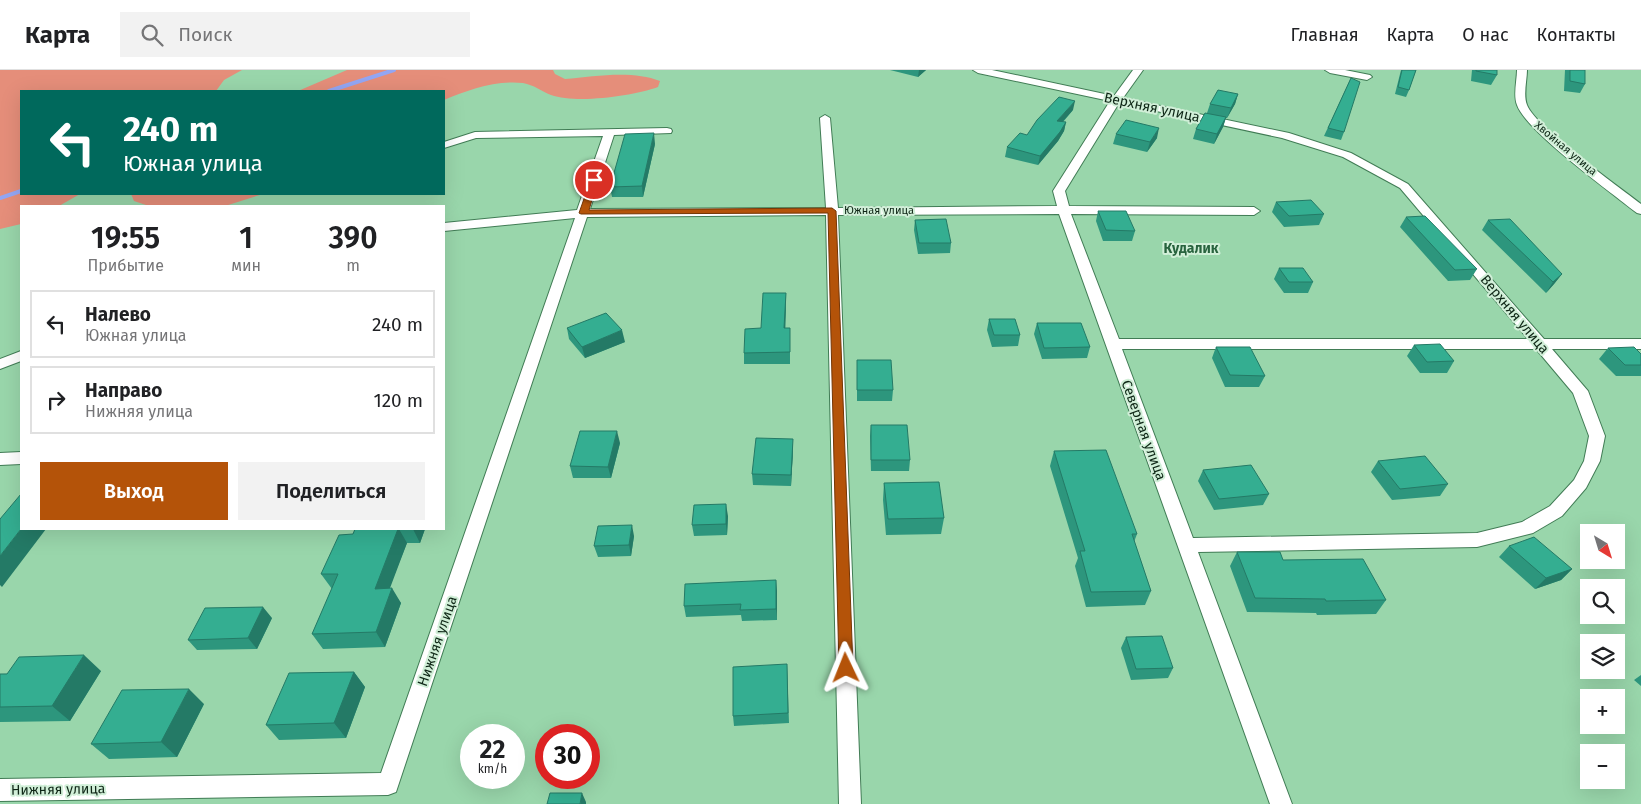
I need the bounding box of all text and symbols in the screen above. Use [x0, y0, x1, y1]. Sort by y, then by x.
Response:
search box [120, 12, 470, 57]
text: Карта [25, 21, 90, 49]
icon: search [138, 21, 166, 49]
text: Поиск [178, 23, 232, 46]
text: Главная [1291, 24, 1359, 46]
text: Карта [1387, 24, 1434, 46]
text: О нас [1462, 24, 1509, 46]
text: Контакты [1537, 24, 1616, 46]
street label: Верхняя улица [1102, 89, 1201, 126]
text: 240 m [123, 108, 218, 150]
icon: left [40, 110, 105, 175]
street label: Хвойная улица [1532, 119, 1599, 178]
text: Южная улица [123, 150, 263, 177]
pin [573, 159, 615, 201]
icon: arrive [580, 166, 608, 194]
street label: Южная улица [844, 204, 914, 217]
text: 19:55 [91, 220, 160, 256]
text: 1 [239, 220, 253, 256]
text: 390 [329, 220, 378, 256]
district label: Кудалик [1164, 240, 1219, 257]
text: Прибытие [87, 256, 164, 275]
text: мин [231, 256, 261, 275]
text: m [346, 256, 360, 275]
street label: Верхняя улица [1477, 271, 1552, 357]
text: Налево [85, 303, 151, 326]
icon: left [42, 310, 70, 338]
text: 240 m [372, 313, 423, 336]
text: Южная улица [85, 326, 187, 345]
street label: Северная улица [1118, 378, 1170, 483]
text: Направо [85, 379, 162, 402]
icon: right [42, 386, 70, 414]
text: 120 m [373, 389, 423, 412]
text: Нижняя улица [85, 402, 193, 421]
button: Выход [40, 462, 228, 520]
button: Поделиться [238, 462, 425, 520]
north arrow [1580, 524, 1625, 569]
map controls [1580, 524, 1625, 789]
button: search [1580, 579, 1625, 624]
street label: Нижняя улица [414, 594, 461, 689]
button: layers [1580, 634, 1625, 679]
position arrow [819, 641, 871, 693]
button: + [1580, 689, 1625, 734]
speed limit sign: 30 [535, 724, 600, 789]
text: 22 [480, 735, 505, 765]
button: − [1580, 744, 1625, 789]
text: km/h [478, 762, 507, 776]
street label: Нижняя улица [11, 780, 105, 799]

